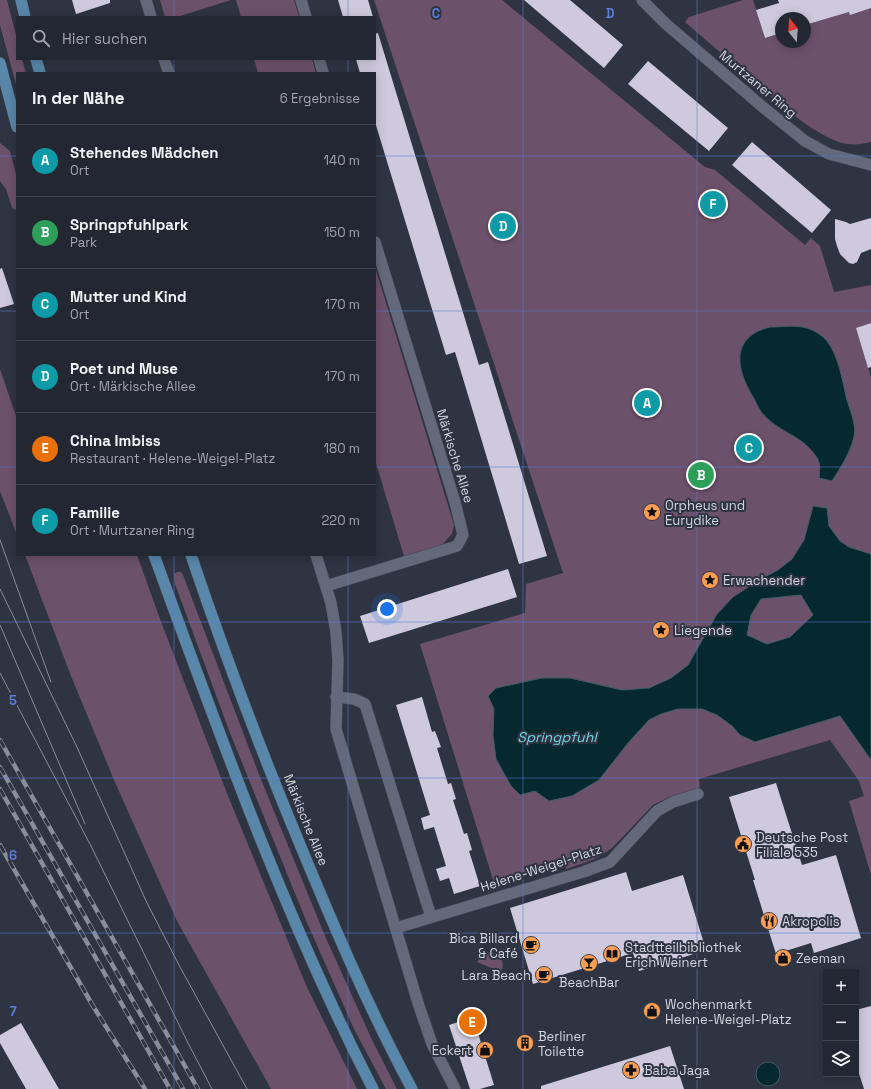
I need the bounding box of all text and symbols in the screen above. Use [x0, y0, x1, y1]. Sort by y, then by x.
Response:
text: C [432, 5, 440, 22]
text: D [606, 5, 615, 22]
north arrow [775, 12, 811, 48]
search box [16, 16, 376, 60]
icon: search [30, 27, 52, 49]
text: Hier suchen [62, 29, 147, 48]
street label: Murtzaner Ring [716, 47, 800, 121]
text: In der Nähe [32, 87, 124, 109]
text: 6 Ergebnisse [280, 90, 360, 107]
text: Stehendes Mädchen [70, 143, 219, 162]
text: A [41, 152, 49, 169]
text: 140 m [324, 152, 360, 169]
text: Ort [70, 162, 90, 179]
pin: F [700, 189, 726, 219]
pin: D [490, 211, 516, 241]
text: Springpfuhlpark [70, 215, 188, 234]
text: B [41, 224, 49, 241]
text: 150 m [324, 224, 360, 241]
text: Park [70, 234, 97, 251]
text: Mutter und Kind [70, 287, 187, 306]
text: C [41, 296, 49, 313]
text: 170 m [324, 296, 360, 313]
text: Ort [70, 306, 90, 323]
text: Poet und Muse [70, 359, 178, 378]
text: D [41, 368, 49, 385]
text: 170 m [324, 368, 360, 385]
text: Ort · Märkische Allee [70, 378, 196, 395]
pin: A [634, 388, 660, 418]
street label: Märkische Allee [433, 407, 477, 505]
text: China Imbiss [70, 431, 161, 450]
pin: C [736, 433, 762, 463]
text: E [41, 440, 49, 457]
text: 180 m [324, 440, 360, 457]
text: Restaurant · Helene-Weigel-Platz [70, 450, 275, 467]
pin: B [688, 460, 714, 490]
place label: Orpheus und Eurydike [665, 497, 745, 529]
place icon: Orpheus und Eurydike [642, 502, 662, 522]
text: Familie [70, 503, 120, 522]
text: F [42, 512, 48, 529]
text: 220 m [321, 512, 360, 529]
text: Ort · Murtzaner Ring [70, 522, 195, 539]
place icon: Erwachender [700, 570, 720, 590]
place label: Erwachender [723, 572, 805, 589]
your location [377, 599, 397, 619]
place icon: Liegende [651, 620, 671, 640]
place label: Liegende [674, 622, 732, 639]
text: 5 [9, 692, 17, 709]
water label: Springpfuhl [517, 728, 598, 746]
street label: Märkische Allee [280, 772, 332, 868]
place label: Deutsche Post Filiale 535 [756, 829, 848, 861]
public building icon: Deutsche Post Filiale 535 [733, 834, 753, 854]
street label: Helene-Weigel-Platz [478, 840, 604, 896]
text: 6 [9, 847, 17, 864]
restaurant icon: Akropolis [759, 911, 779, 931]
place label: Akropolis [782, 913, 840, 930]
place label: Bica Billard & Café [449, 930, 518, 962]
cafe icon: Bica Billard & Café [521, 935, 541, 955]
place label: Stadtteilbibliothek Erich Weinert [625, 939, 742, 971]
library icon: Stadtteilbibliothek Erich Weinert [602, 944, 622, 964]
shop icon: Zeeman [773, 948, 793, 968]
place label: Zeeman [796, 950, 845, 967]
bar icon: BeachBar [579, 953, 599, 973]
cafe icon: Lara Beach [534, 965, 554, 985]
place label: Lara Beach [462, 967, 531, 984]
map controls [823, 969, 859, 1077]
button: + [823, 969, 859, 1005]
place label: BeachBar [559, 974, 619, 991]
place label: Wochenmarkt Helene-Weigel-Platz [665, 996, 792, 1028]
shop icon: Wochenmarkt Helene-Weigel-Platz [642, 1001, 662, 1021]
text: 7 [9, 1003, 17, 1020]
button: − [823, 1005, 859, 1041]
pin: E [459, 1007, 485, 1037]
place label: Berliner Toilette [538, 1028, 586, 1060]
building icon: Berliner Toilette [515, 1033, 535, 1053]
shop icon: Eckert [475, 1040, 495, 1060]
button: layers [823, 1041, 859, 1077]
place label: Eckert [432, 1042, 472, 1059]
pharmacy icon: Baba Jaga [621, 1060, 641, 1080]
place label: Baba Jaga [644, 1062, 710, 1079]

